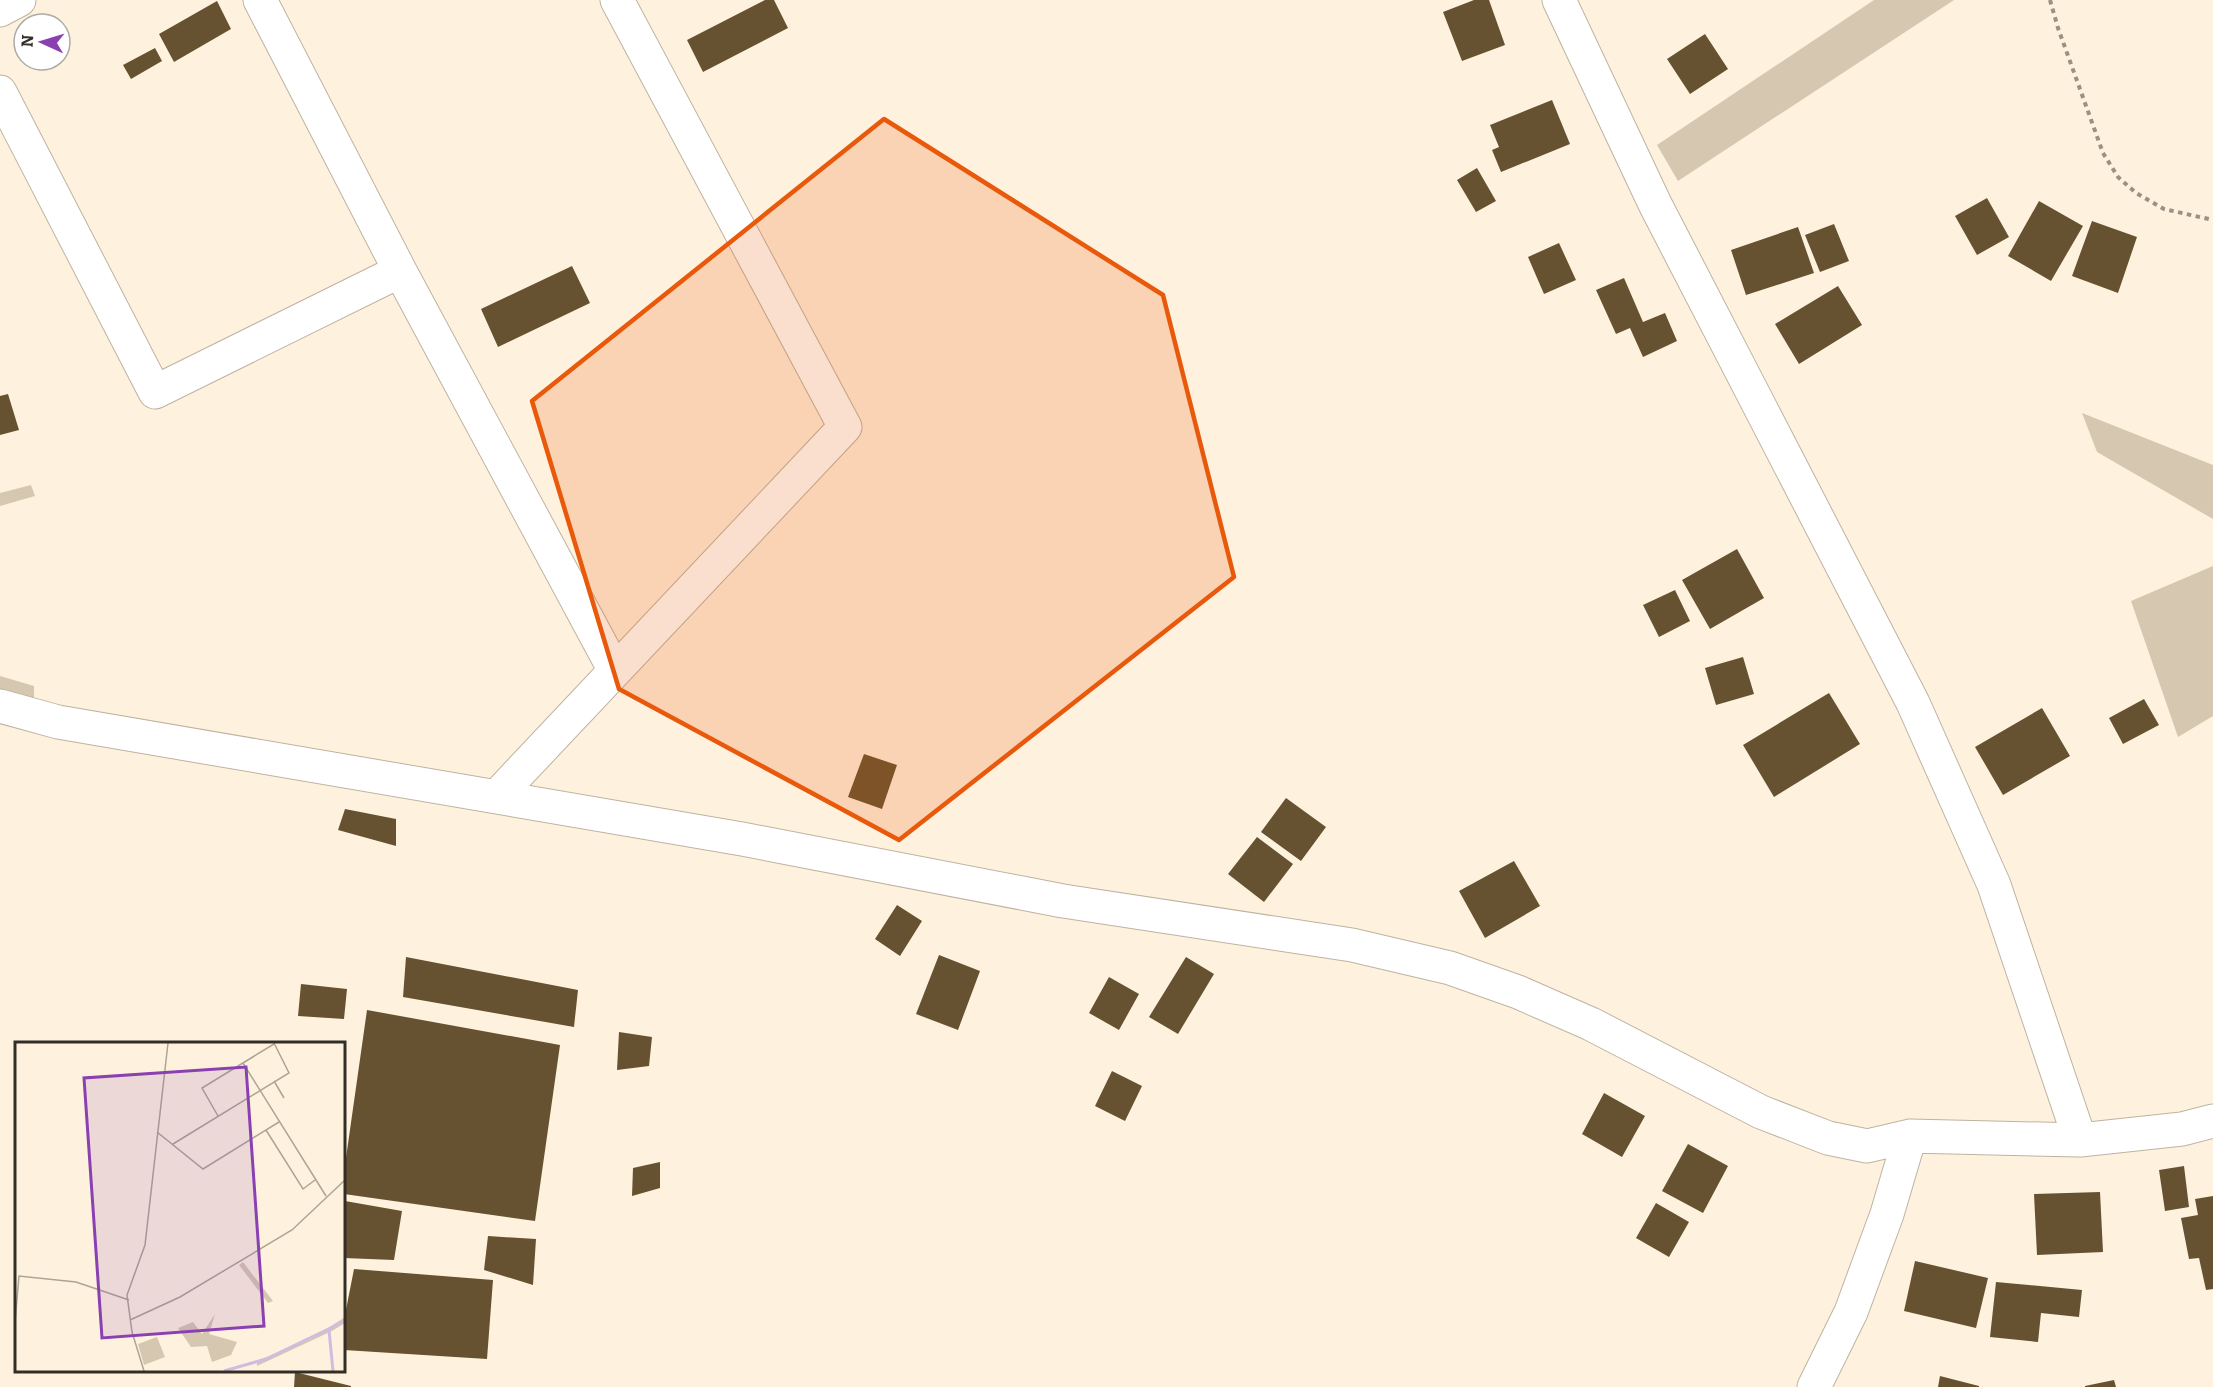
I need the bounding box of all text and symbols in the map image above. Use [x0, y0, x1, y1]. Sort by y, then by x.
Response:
north arrow [12, 12, 72, 72]
text: N [18, 34, 37, 48]
inset map [15, 1042, 345, 1372]

